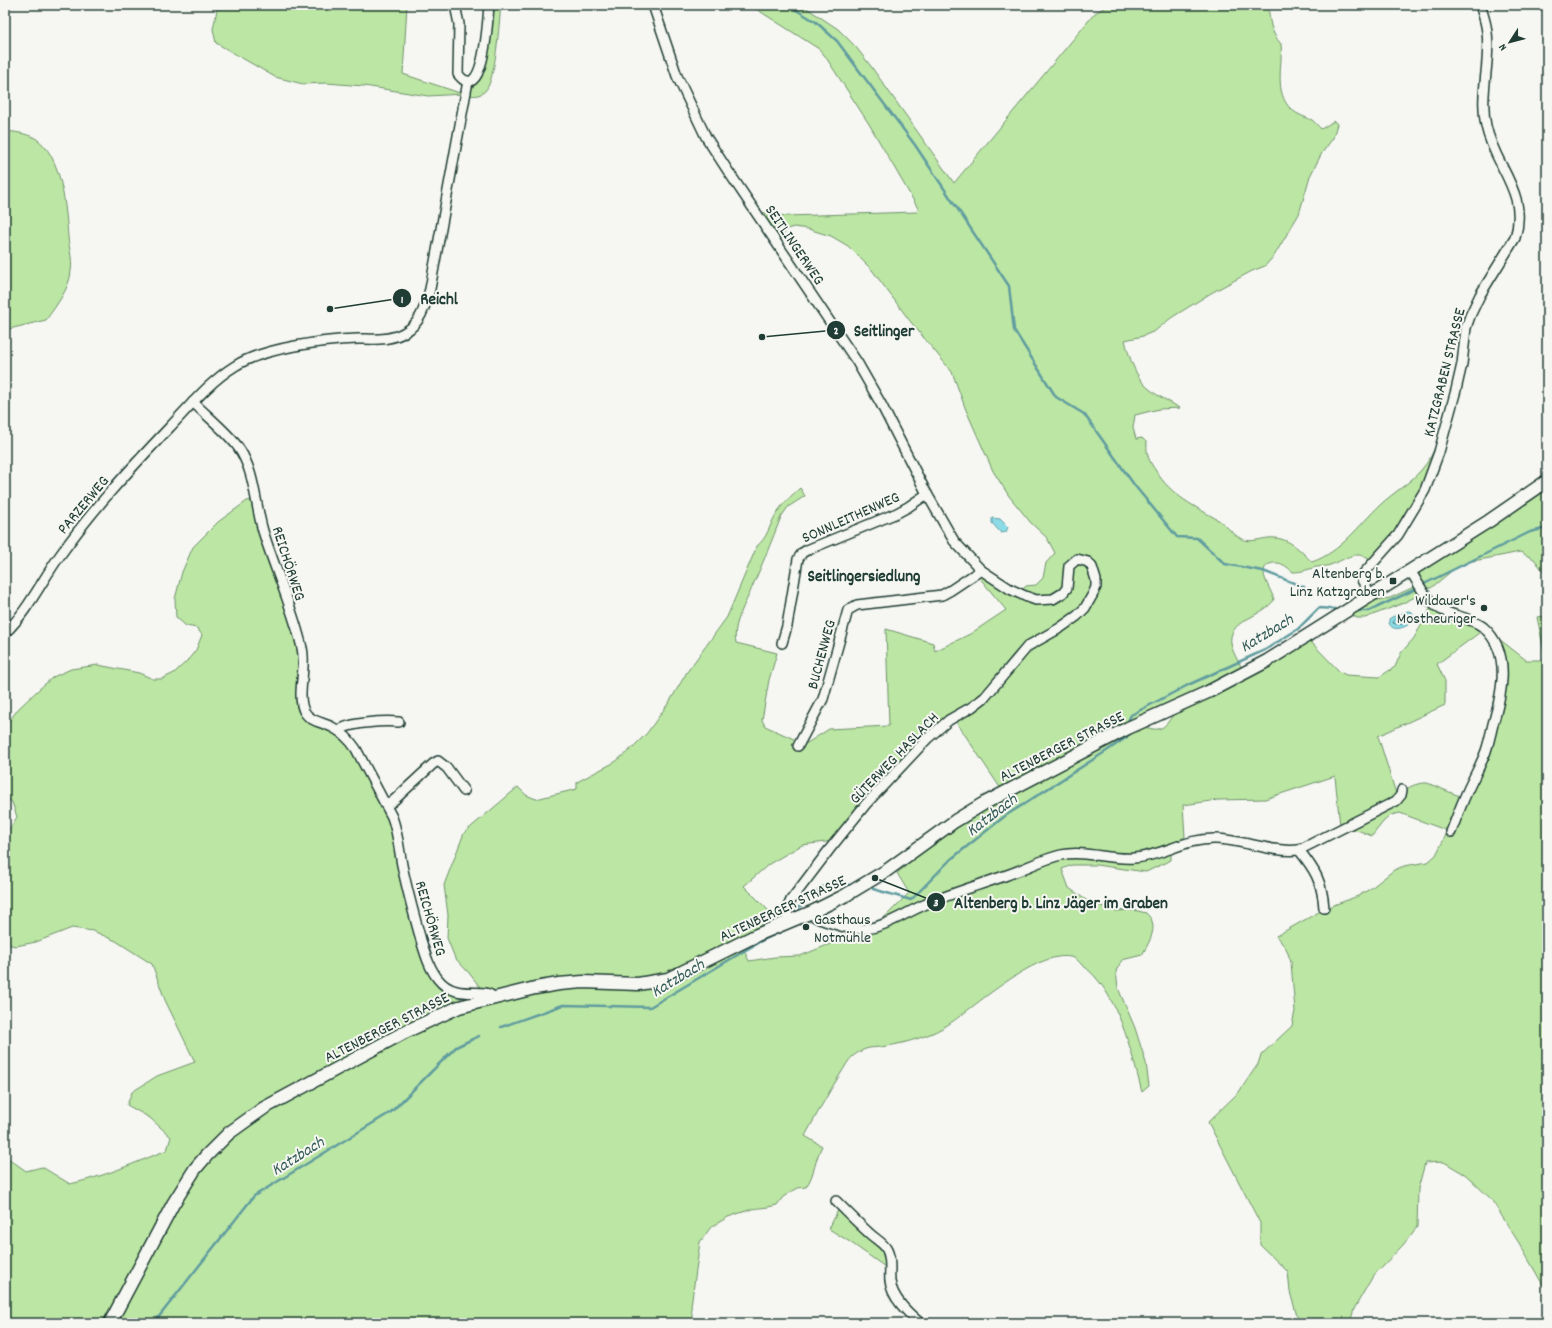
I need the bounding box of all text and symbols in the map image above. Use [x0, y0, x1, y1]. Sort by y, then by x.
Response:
north arrow [1490, 22, 1530, 62]
text: N [1495, 39, 1512, 54]
street label: SEITLINGERWEG [758, 201, 829, 290]
callout: Reichl [392, 284, 466, 313]
text: Reichl [420, 289, 459, 313]
text: 1 [401, 292, 404, 309]
street label: KATZGRABEN STRASSE [1418, 305, 1473, 439]
callout: Seitlinger [826, 315, 922, 344]
text: Seitlinger [854, 321, 915, 345]
text: 2 [833, 323, 839, 340]
street label: PARZERWEG [52, 471, 115, 540]
street label: SONNLEITHENWEG [798, 486, 904, 550]
street label: REICHÖRWEG [265, 524, 310, 604]
place label: Altenberg b. Linz Katzgraben [1290, 563, 1385, 604]
district label: Seitlingersiedlung [808, 566, 921, 590]
marker: Altenberg b. Linz Katzgraben [1388, 576, 1398, 586]
place label: Wildauer's Mostheuriger [1397, 590, 1476, 631]
marker: Wildauer's Mostheuriger [1479, 603, 1489, 613]
water label: Katzbach [1236, 609, 1300, 660]
street label: BUCHENWEG [802, 617, 843, 692]
street label: ALTENBERGER STRASSE [996, 705, 1129, 789]
street label: GÜTERWEG HASLACH [845, 707, 945, 810]
water label: Katzbach [962, 788, 1024, 844]
street label: ALTENBERGER STRASSE [716, 869, 851, 949]
street label: REICHÖRWEG [408, 878, 451, 959]
callout: Altenberg b. Linz Jäger im Graben [926, 887, 1175, 916]
text: Altenberg b. Linz Jäger im Graben [954, 893, 1168, 917]
text: 3 [933, 895, 939, 912]
place label: Gasthaus Notmühle [814, 909, 871, 950]
marker: Gasthaus Notmühle [801, 922, 811, 932]
water label: Katzbach [647, 954, 711, 1005]
street label: ALTENBERGER STRASSE [321, 986, 454, 1070]
water label: Katzbach [267, 1131, 331, 1183]

